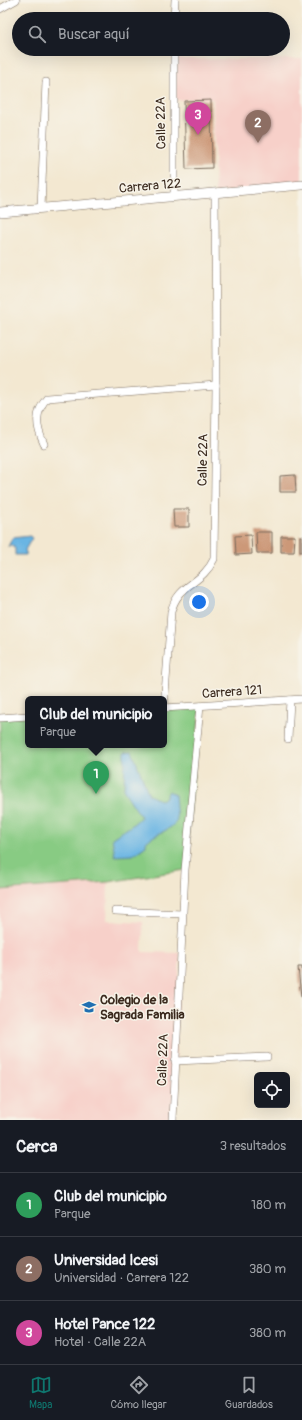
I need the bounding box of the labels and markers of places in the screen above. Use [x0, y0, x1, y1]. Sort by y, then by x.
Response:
pin: 3 [185, 102, 211, 135]
pin: 2 [245, 110, 271, 143]
pin: 1 [83, 761, 109, 794]
place label: Colegio de la Sagrada Familia [100, 992, 185, 1023]
school or university icon: Colegio de la Sagrada Familia [81, 999, 97, 1015]

